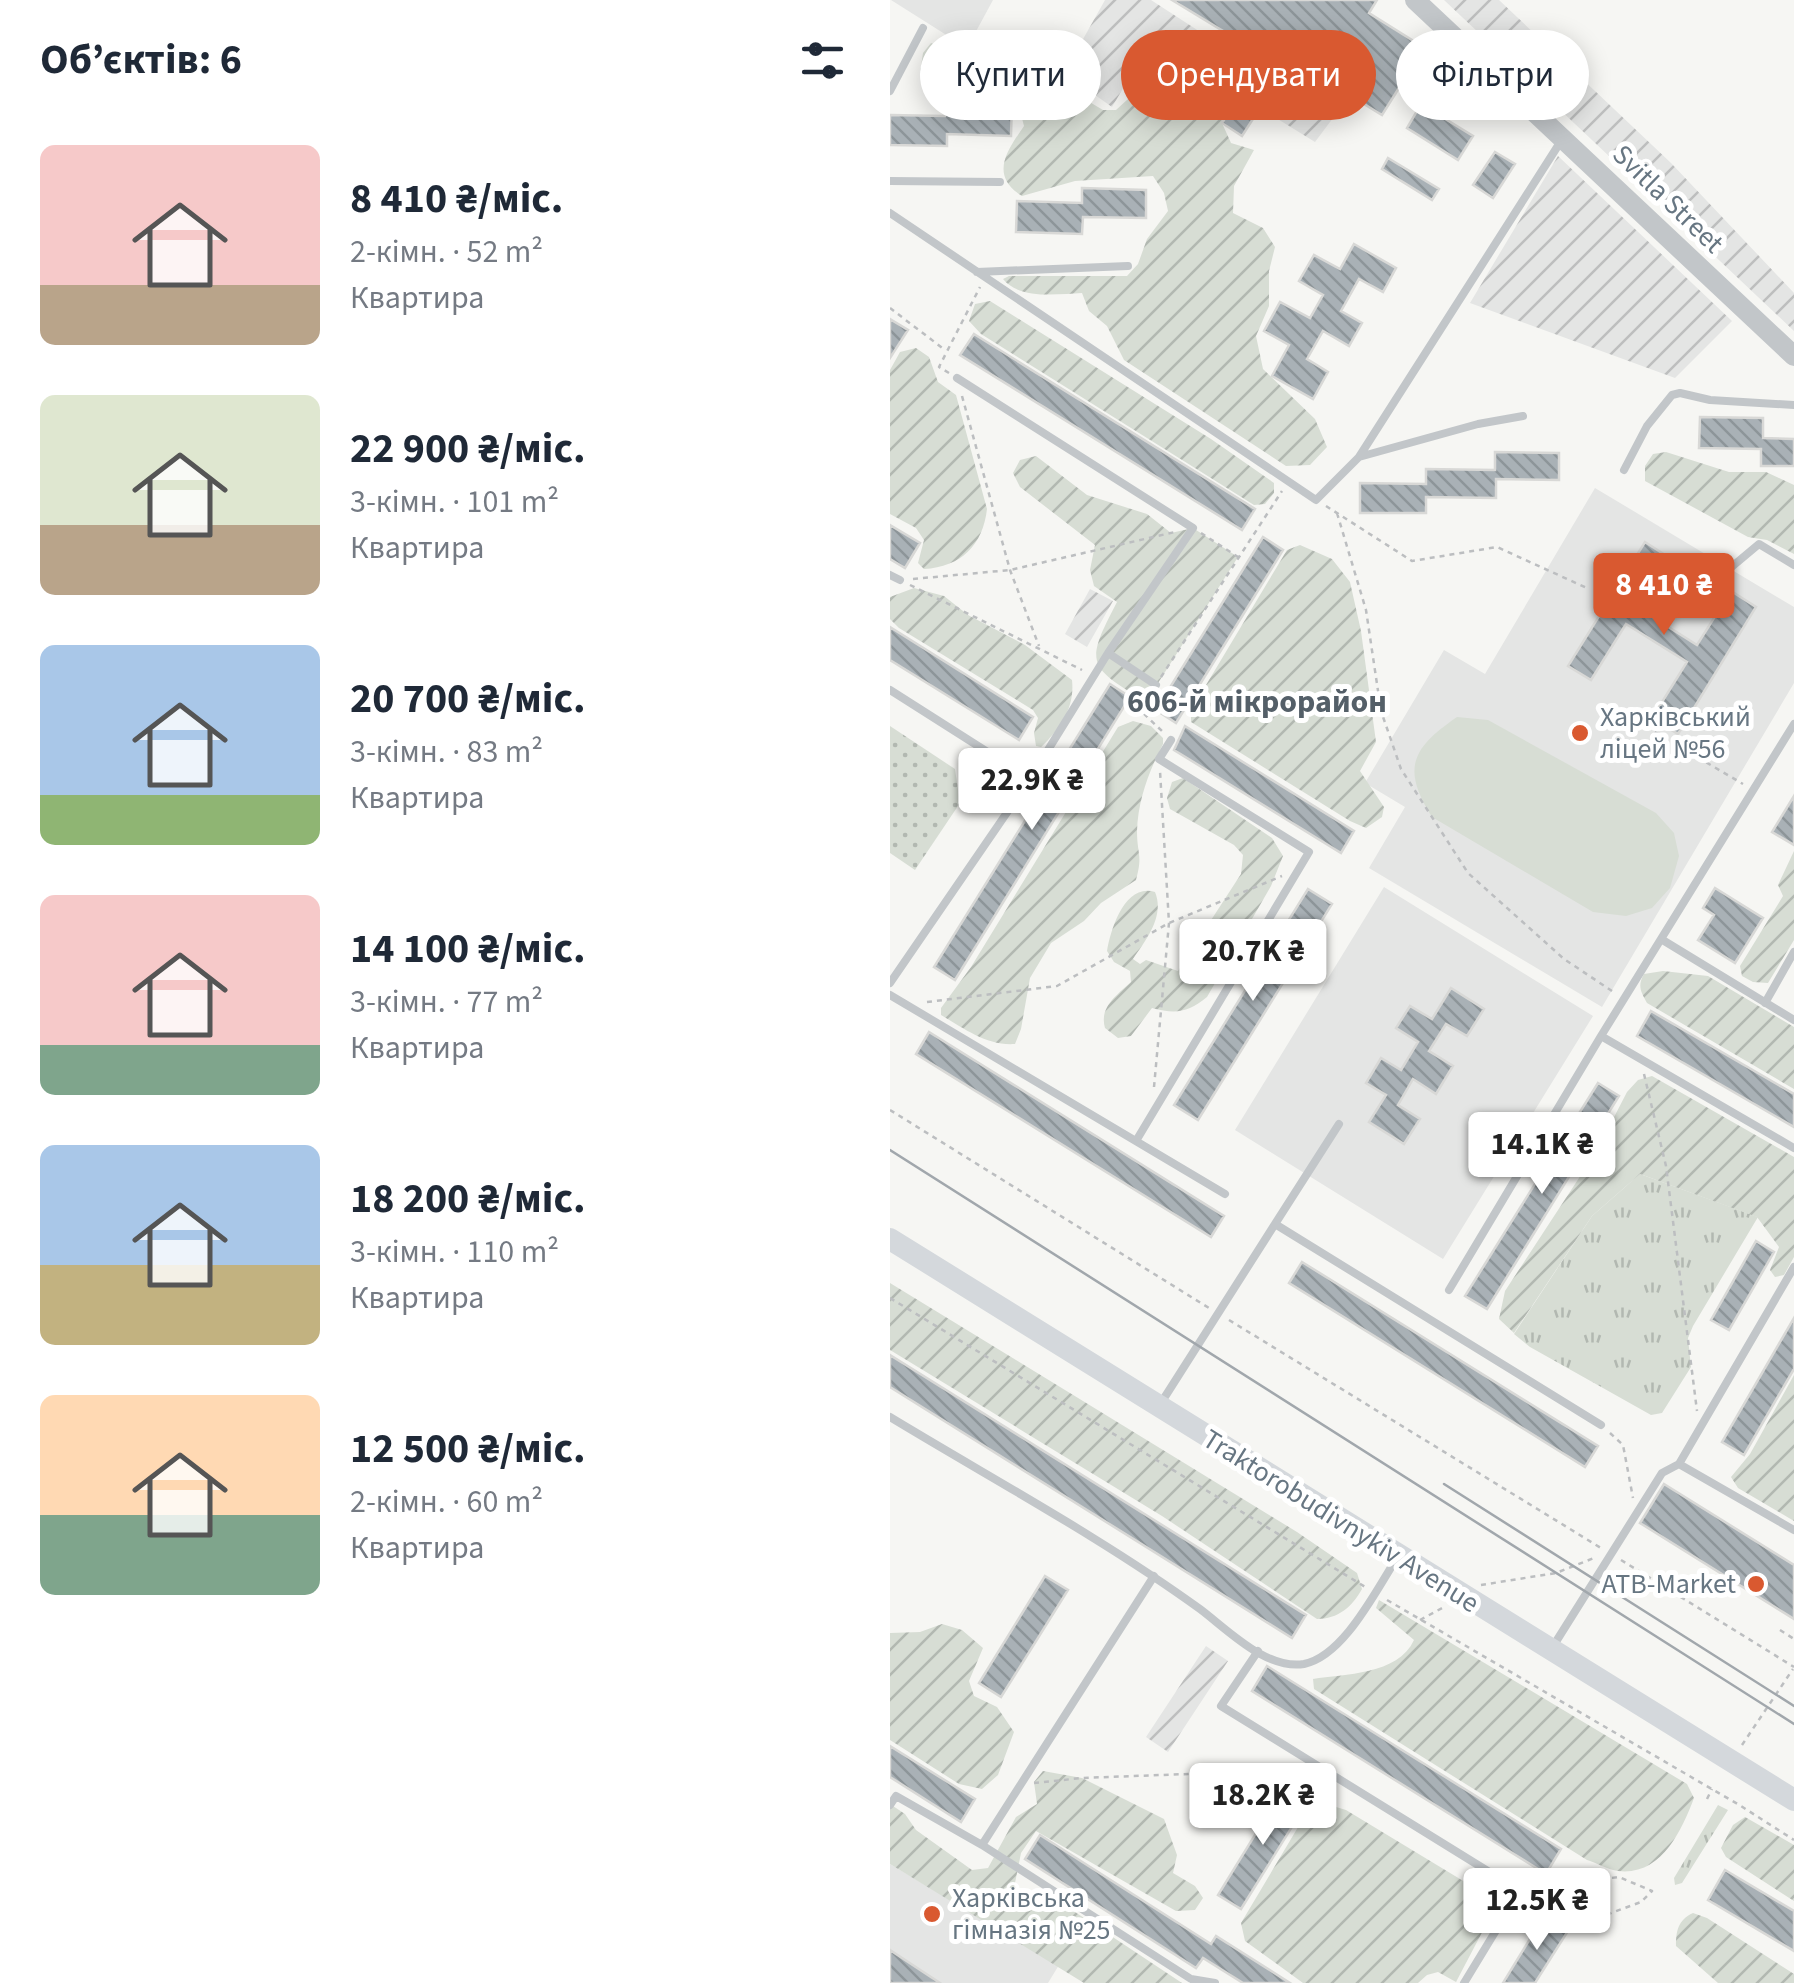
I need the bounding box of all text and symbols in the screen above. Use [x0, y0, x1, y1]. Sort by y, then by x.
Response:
text: Об’єктів: 6 [40, 30, 242, 90]
chip: Купити [920, 30, 1101, 120]
chip: Орендувати [1121, 30, 1376, 120]
chip: Фільтри [1396, 30, 1589, 120]
icon: filters [795, 33, 850, 88]
street label: Svitla Street [1603, 136, 1733, 263]
text: 8 410 ₴/міс. [350, 169, 563, 229]
icon: home [120, 185, 240, 305]
text: 2-кімн. · 52 m² [350, 229, 543, 275]
text: Квартира [350, 275, 484, 321]
text: 22 900 ₴/міс. [350, 419, 586, 479]
icon: home [120, 435, 240, 555]
text: 3-кімн. · 101 m² [350, 479, 559, 525]
text: Квартира [350, 525, 484, 571]
pin: 8 410 ₴ [1572, 553, 1756, 638]
text: 8 410 ₴ [1615, 562, 1713, 608]
text: 20 700 ₴/міс. [350, 669, 586, 729]
district label: 606-й мікрорайон [1127, 679, 1387, 725]
icon: home [120, 685, 240, 805]
place label: Харківський ліцей №56 [1600, 697, 1751, 769]
marker: Харківський ліцей №56 [1569, 722, 1591, 744]
text: 3-кімн. · 83 m² [350, 729, 543, 775]
pin: 22.9K ₴ [940, 748, 1124, 833]
text: 22.9K ₴ [980, 757, 1084, 803]
text: Квартира [350, 775, 484, 821]
text: 14 100 ₴/міс. [350, 919, 586, 979]
pin: 20.7K ₴ [1161, 919, 1345, 1004]
text: 20.7K ₴ [1201, 928, 1305, 974]
icon: home [120, 935, 240, 1055]
text: 3-кімн. · 77 m² [350, 979, 543, 1025]
text: Квартира [350, 1025, 484, 1071]
pin: 14.1K ₴ [1450, 1112, 1634, 1197]
text: 14.1K ₴ [1490, 1121, 1594, 1167]
text: 18 200 ₴/міс. [350, 1169, 586, 1229]
icon: home [120, 1185, 240, 1305]
text: 3-кімн. · 110 m² [350, 1229, 559, 1275]
text: Квартира [350, 1275, 484, 1321]
text: 12 500 ₴/міс. [350, 1419, 586, 1479]
street label: Traktorobudivnykiv Avenue [1195, 1419, 1487, 1623]
icon: home [120, 1435, 240, 1555]
text: 2-кімн. · 60 m² [350, 1479, 543, 1525]
text: Квартира [350, 1525, 484, 1571]
place label: ATB-Market [1602, 1564, 1737, 1604]
marker: ATB-Market [1745, 1573, 1767, 1595]
pin: 18.2K ₴ [1171, 1763, 1355, 1848]
text: 18.2K ₴ [1211, 1772, 1315, 1818]
pin: 12.5K ₴ [1445, 1868, 1629, 1953]
text: 12.5K ₴ [1485, 1877, 1589, 1923]
place label: Харківська гімназія №25 [952, 1878, 1110, 1950]
marker: Харківська гімназія №25 [921, 1903, 943, 1925]

